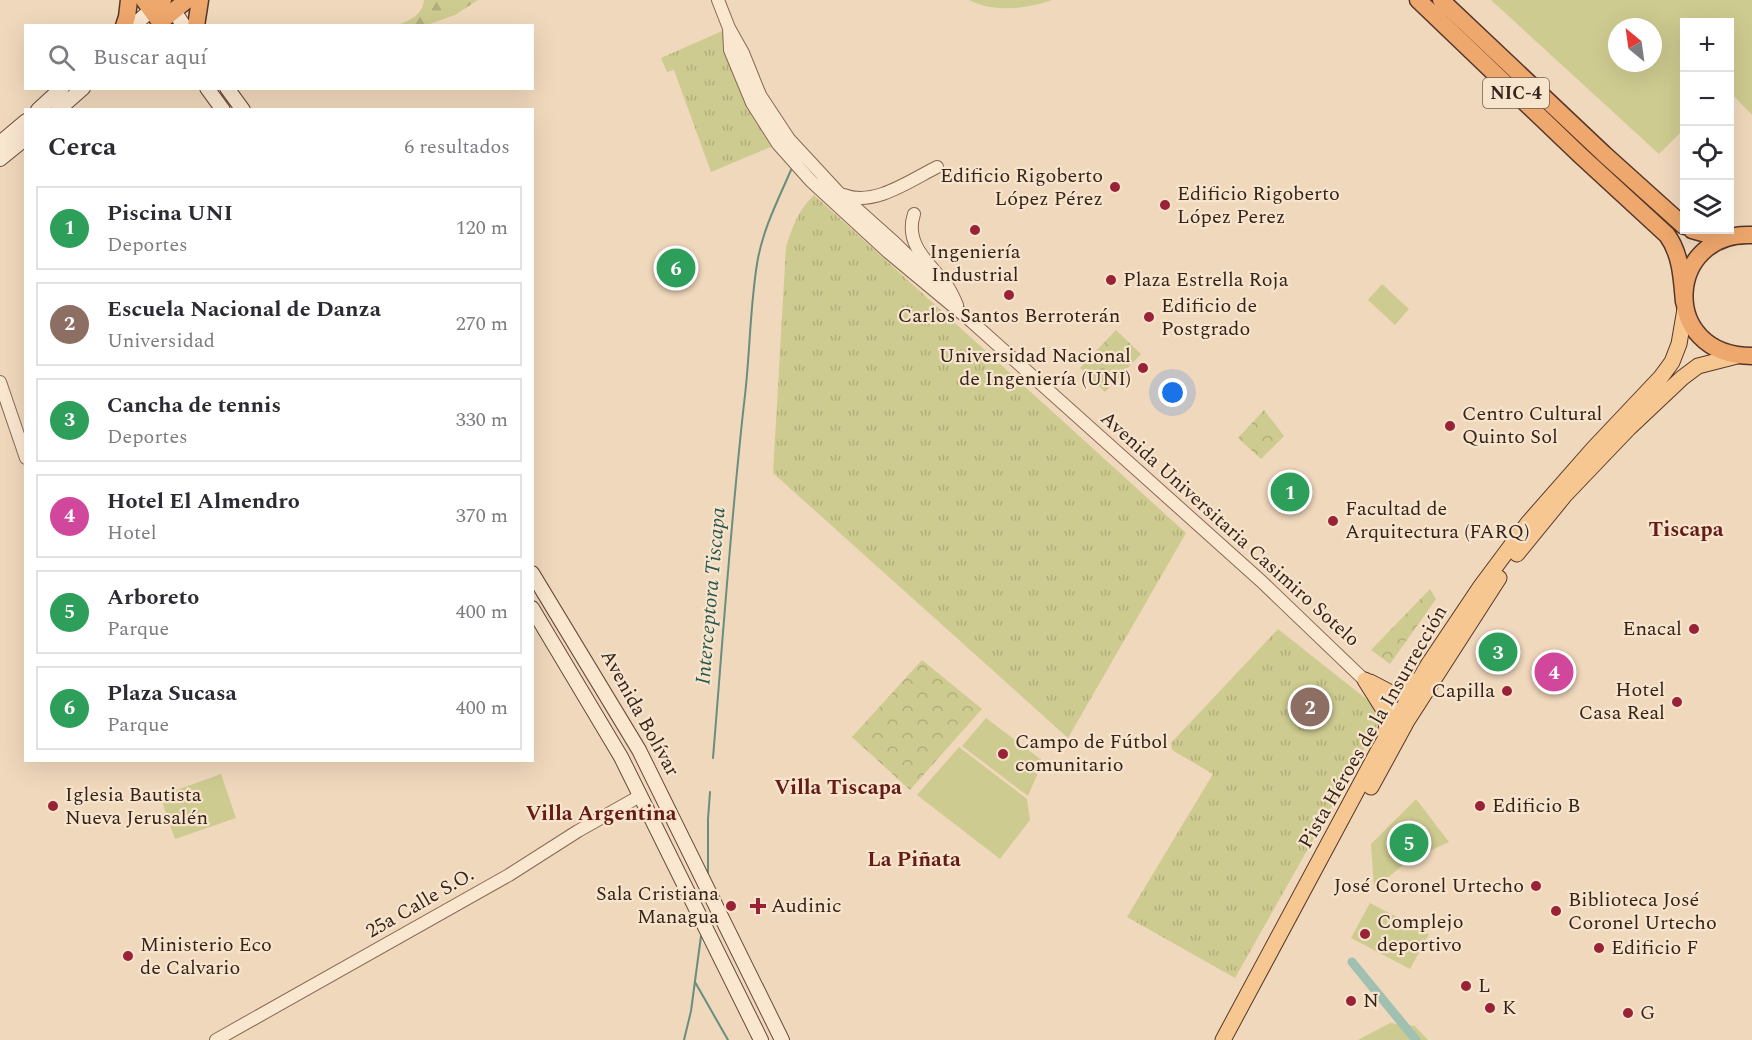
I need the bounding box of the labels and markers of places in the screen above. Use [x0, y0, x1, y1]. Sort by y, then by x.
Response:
place label: Edificio Rigoberto López Pérez [940, 161, 1103, 214]
place label: Edificio Rigoberto López Perez [1177, 179, 1340, 232]
marker: Edificio Rigoberto López Pérez [1108, 180, 1122, 194]
marker: Edificio Rigoberto López Perez [1158, 198, 1172, 212]
marker: Ingeniería Industrial [968, 223, 982, 237]
place label: Ingeniería Industrial [929, 237, 1021, 290]
pin: 6 [656, 246, 696, 290]
place label: Plaza Estrella Roja [1123, 265, 1289, 295]
marker: Plaza Estrella Roja [1104, 273, 1118, 287]
marker: Carlos Santos Berroterán [1002, 288, 1016, 302]
place label: Edificio de Postgrado [1161, 291, 1257, 344]
place label: Carlos Santos Berroterán [898, 301, 1120, 331]
marker: Edificio de Postgrado [1142, 310, 1156, 324]
place label: Universidad Nacional de Ingeniería (UNI) [939, 341, 1131, 394]
marker: Universidad Nacional de Ingeniería (UNI) [1136, 361, 1150, 375]
place label: Centro Cultural Quinto Sol [1462, 399, 1602, 452]
marker: Centro Cultural Quinto Sol [1443, 419, 1457, 433]
pin: 1 [1270, 470, 1310, 514]
place label: Facultad de Arquitectura (FARQ) [1345, 494, 1529, 547]
marker: Facultad de Arquitectura (FARQ) [1326, 514, 1340, 528]
place label: Enacal [1623, 614, 1682, 644]
marker: Enacal [1687, 622, 1701, 636]
pin: 3 [1478, 630, 1518, 674]
pin: 4 [1534, 650, 1574, 694]
place label: Hotel Casa Real [1579, 675, 1665, 728]
place label: Capilla [1432, 676, 1495, 706]
pin: 2 [1290, 684, 1330, 730]
marker: Capilla [1500, 684, 1514, 698]
marker: Hotel Casa Real [1670, 695, 1684, 709]
place label: Campo de Fútbol comunitario [1015, 727, 1168, 780]
marker: Campo de Fútbol comunitario [996, 747, 1010, 761]
place label: Iglesia Bautista Nueva Jerusalén [65, 780, 208, 833]
place label: Edificio B [1492, 791, 1580, 821]
marker: Iglesia Bautista Nueva Jerusalén [46, 799, 60, 813]
marker: Edificio B [1473, 799, 1487, 813]
pin: 5 [1390, 820, 1428, 866]
place label: José Coronel Urtecho [1334, 871, 1524, 901]
place label: Sala Cristiana Managua [596, 879, 719, 932]
marker: José Coronel Urtecho [1529, 879, 1543, 893]
place label: Biblioteca José Coronel Urtecho [1568, 885, 1717, 938]
place label: Audinic [771, 891, 842, 921]
marker: Audinic [749, 897, 767, 915]
marker: Sala Cristiana Managua [724, 899, 738, 913]
marker: Biblioteca José Coronel Urtecho [1549, 904, 1563, 918]
place label: Complejo deportivo [1377, 907, 1464, 960]
marker: Complejo deportivo [1358, 927, 1372, 941]
place label: Ministerio Eco de Calvario [140, 930, 272, 983]
place label: Edificio F [1611, 933, 1699, 963]
marker: Edificio F [1592, 941, 1606, 955]
marker: Ministerio Eco de Calvario [121, 949, 135, 963]
place label: L [1478, 971, 1491, 1001]
marker: L [1459, 979, 1473, 993]
place label: N [1363, 986, 1379, 1016]
place label: K [1502, 993, 1517, 1023]
marker: N [1344, 994, 1358, 1008]
place label: G [1640, 998, 1655, 1028]
marker: K [1483, 1001, 1497, 1015]
marker: G [1621, 1006, 1635, 1020]

